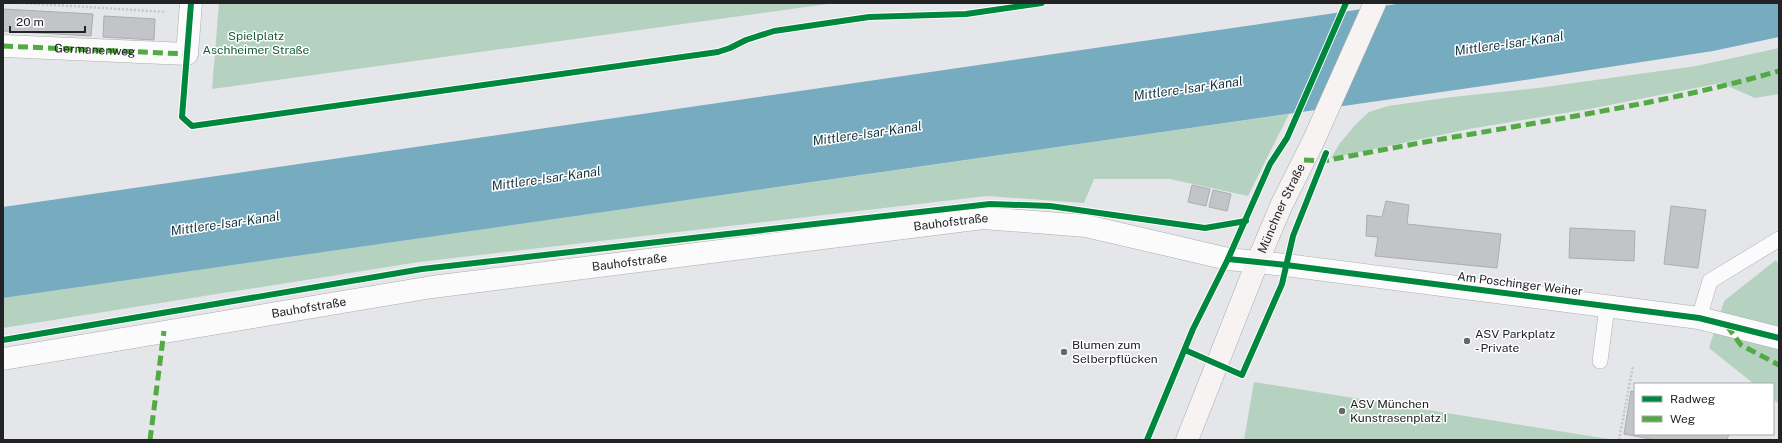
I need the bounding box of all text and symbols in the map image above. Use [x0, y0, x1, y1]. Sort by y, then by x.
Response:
scale bar [10, 8, 85, 34]
text: 20 m [16, 15, 44, 29]
water label: Mittlere-Isar-Kanal [1453, 28, 1565, 59]
park label: Spielplatz Aschheimer Straße [203, 29, 310, 57]
street label: Germanenweg [54, 41, 136, 59]
water label: Mittlere-Isar-Kanal [1132, 73, 1244, 104]
water label: Mittlere-Isar-Kanal [811, 118, 923, 149]
street label: Münchner Straße [1255, 161, 1308, 255]
water label: Mittlere-Isar-Kanal [490, 163, 602, 194]
water label: Mittlere-Isar-Kanal [169, 208, 281, 239]
street label: Bauhofstraße [913, 211, 989, 234]
street label: Bauhofstraße [591, 251, 668, 274]
street label: Am Poschinger Weiher [1457, 269, 1584, 299]
street label: Bauhofstraße [270, 295, 347, 321]
place label: ASV Parkplatz - Private [1475, 327, 1555, 355]
marker: ASV Parkplatz - Private [1462, 336, 1472, 346]
place label: Blumen zum Selberpflücken [1072, 338, 1158, 366]
marker: Blumen zum Selberpflücken [1059, 347, 1069, 357]
legend [1634, 383, 1774, 435]
text: Radweg [1670, 392, 1715, 406]
place label: ASV München Kunstrasenplatz I [1350, 397, 1447, 425]
marker: ASV München Kunstrasenplatz I [1337, 406, 1347, 416]
text: Weg [1670, 412, 1695, 426]

